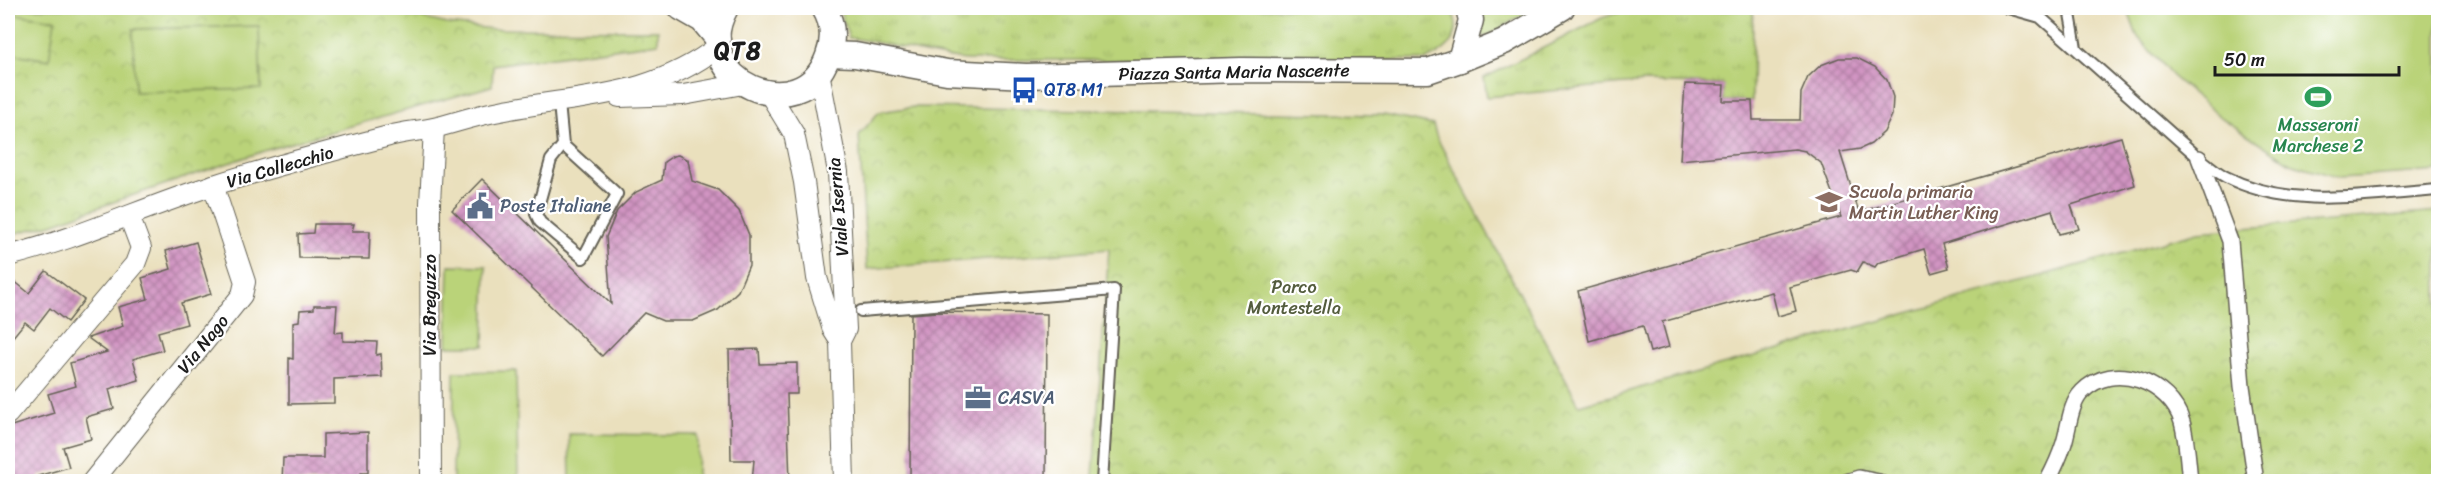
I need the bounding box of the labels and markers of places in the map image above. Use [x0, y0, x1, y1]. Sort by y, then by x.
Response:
place label: QT8 M1 [1044, 74, 1103, 106]
bus stop icon: QT8 M1 [1009, 75, 1039, 105]
sports icon: Masseroni Marchese 2 [2303, 82, 2333, 112]
place label: Masseroni Marchese 2 [2273, 109, 2363, 162]
place label: Scuola primaria Martin Luther King [1849, 176, 1999, 229]
school or university icon: Scuola primaria Martin Luther King [1814, 187, 1844, 217]
place label: Poste Italiane [500, 190, 611, 222]
public building icon: Poste Italiane [465, 191, 495, 221]
place label: CASVA [998, 382, 1055, 414]
office icon: CASVA [963, 383, 993, 413]

